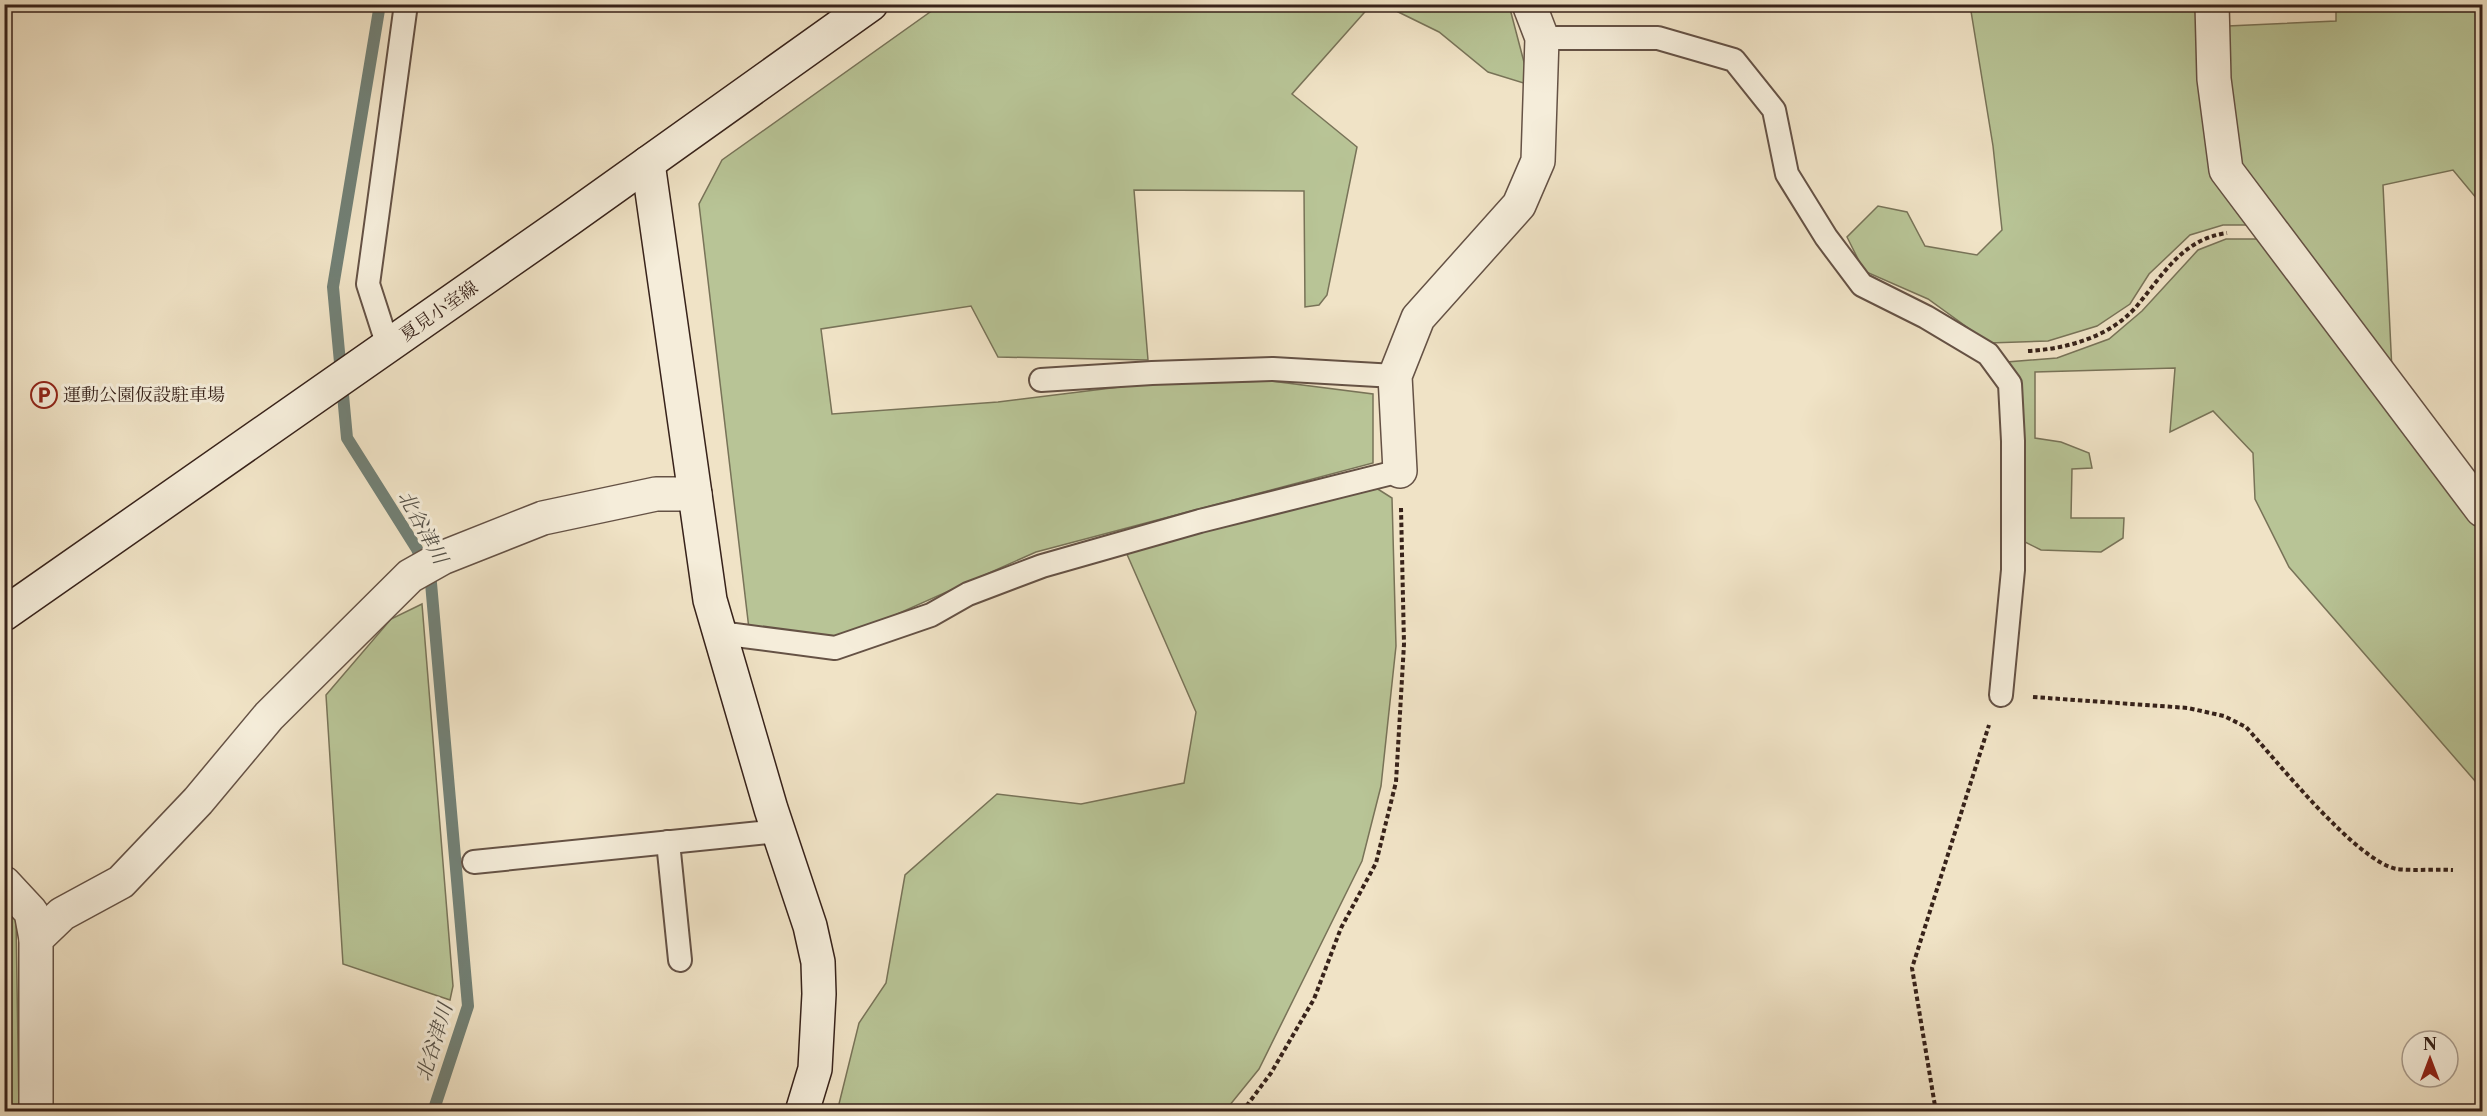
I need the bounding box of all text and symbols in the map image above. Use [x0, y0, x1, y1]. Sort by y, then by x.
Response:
street label: 夏見小室線 [396, 276, 482, 346]
parking icon: 運動公園仮設駐車場 [29, 380, 59, 410]
place label: 運動公園仮設駐車場 [63, 384, 225, 406]
water label: 北谷津川 [393, 486, 454, 570]
water label: 北谷津川 [411, 998, 458, 1084]
north arrow [2400, 1029, 2460, 1089]
text: N [2423, 1034, 2437, 1054]

